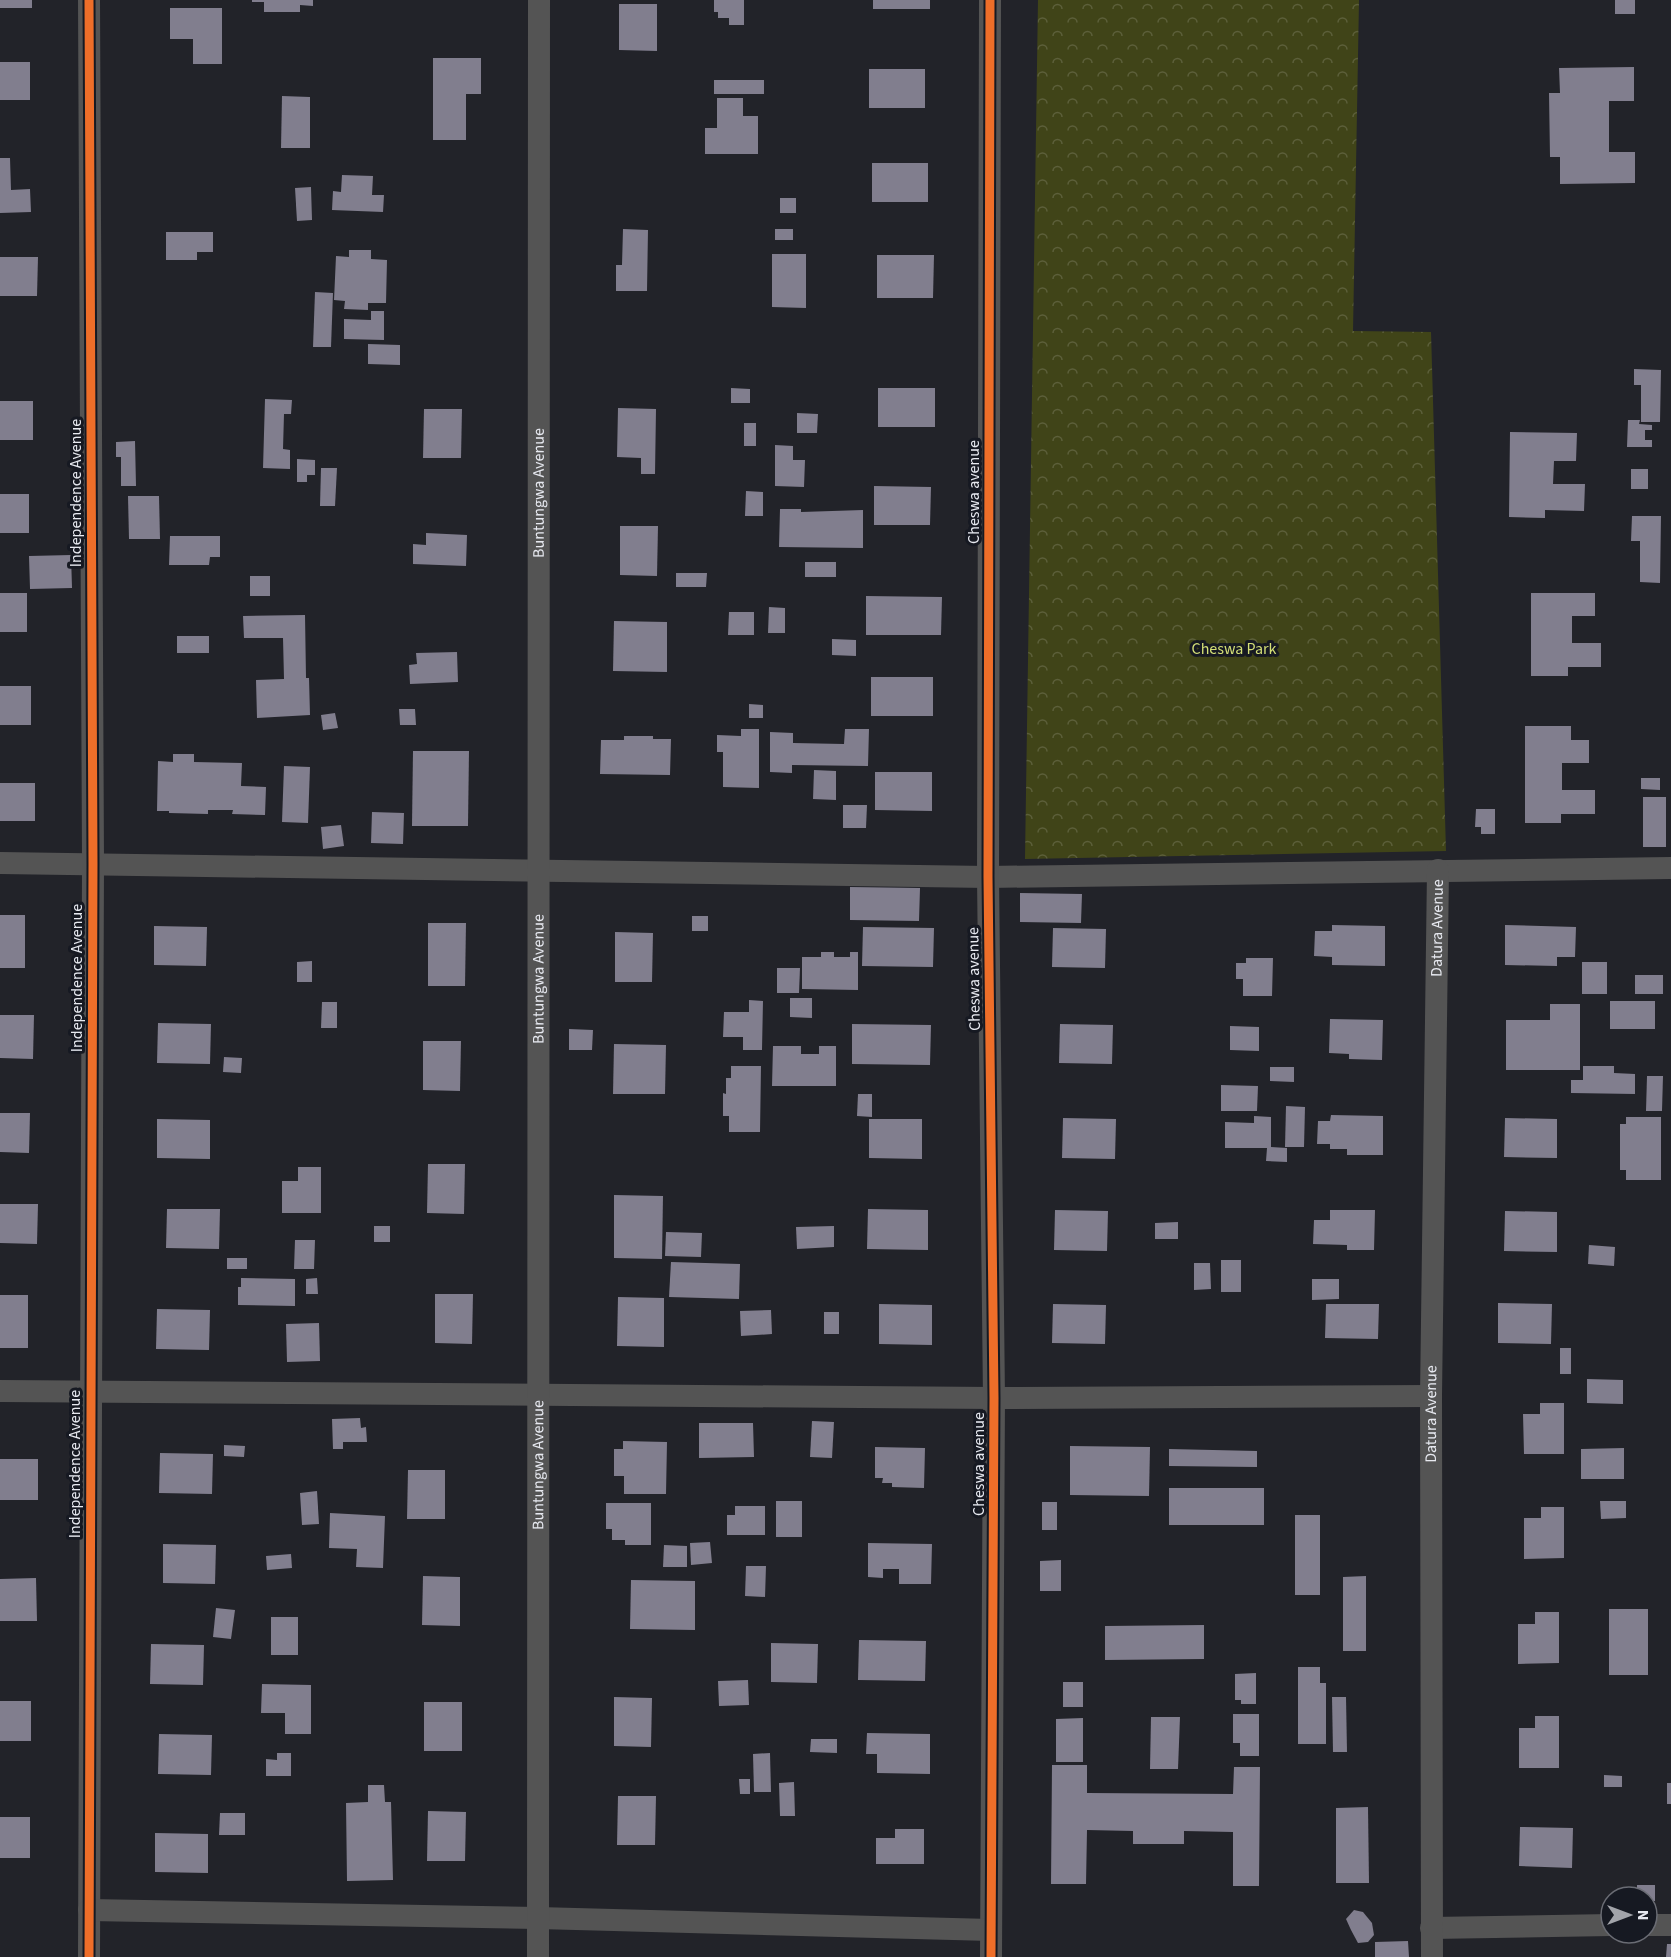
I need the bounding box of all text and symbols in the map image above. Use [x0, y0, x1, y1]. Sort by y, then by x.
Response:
street label: Independence Avenue [65, 419, 87, 567]
street label: Buntungwa Avenue [528, 428, 550, 558]
street label: Cheswa avenue [963, 440, 985, 544]
park label: Cheswa Park [1192, 638, 1277, 660]
street label: Datura Avenue [1426, 879, 1449, 977]
street label: Independence Avenue [66, 904, 88, 1052]
street label: Buntungwa Avenue [527, 914, 550, 1044]
street label: Cheswa avenue [962, 927, 986, 1031]
street label: Datura Avenue [1420, 1365, 1442, 1463]
street label: Independence Avenue [64, 1390, 86, 1538]
street label: Buntungwa Avenue [527, 1400, 549, 1530]
street label: Cheswa avenue [968, 1412, 990, 1516]
north arrow [1599, 1885, 1659, 1945]
text: N [1632, 1910, 1654, 1920]

